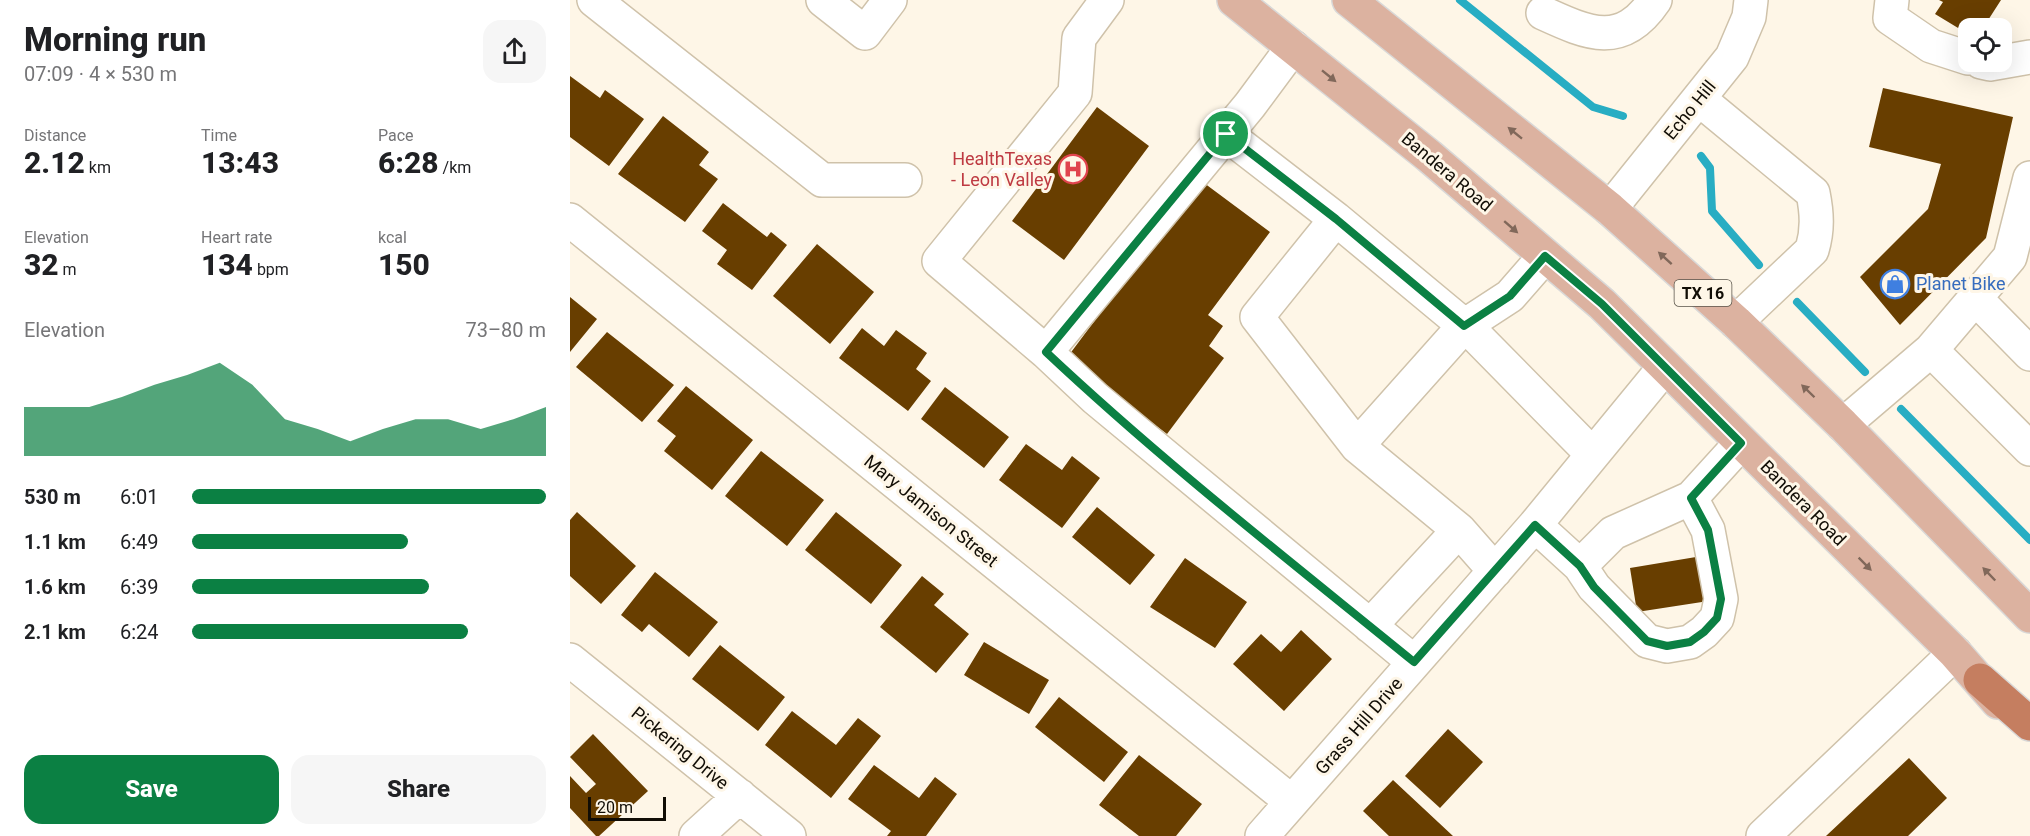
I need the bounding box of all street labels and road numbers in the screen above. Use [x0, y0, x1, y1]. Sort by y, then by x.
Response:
street label: Echo Hill [1659, 76, 1720, 144]
street label: Bandera Road [1398, 128, 1497, 216]
road number: TX 16 [1674, 280, 1732, 306]
street label: Mary Jamison Street [860, 450, 1003, 571]
street label: Bandera Road [1756, 456, 1850, 550]
street label: Grass Hill Drive [1311, 673, 1406, 778]
street label: Pickering Drive [627, 702, 733, 793]

